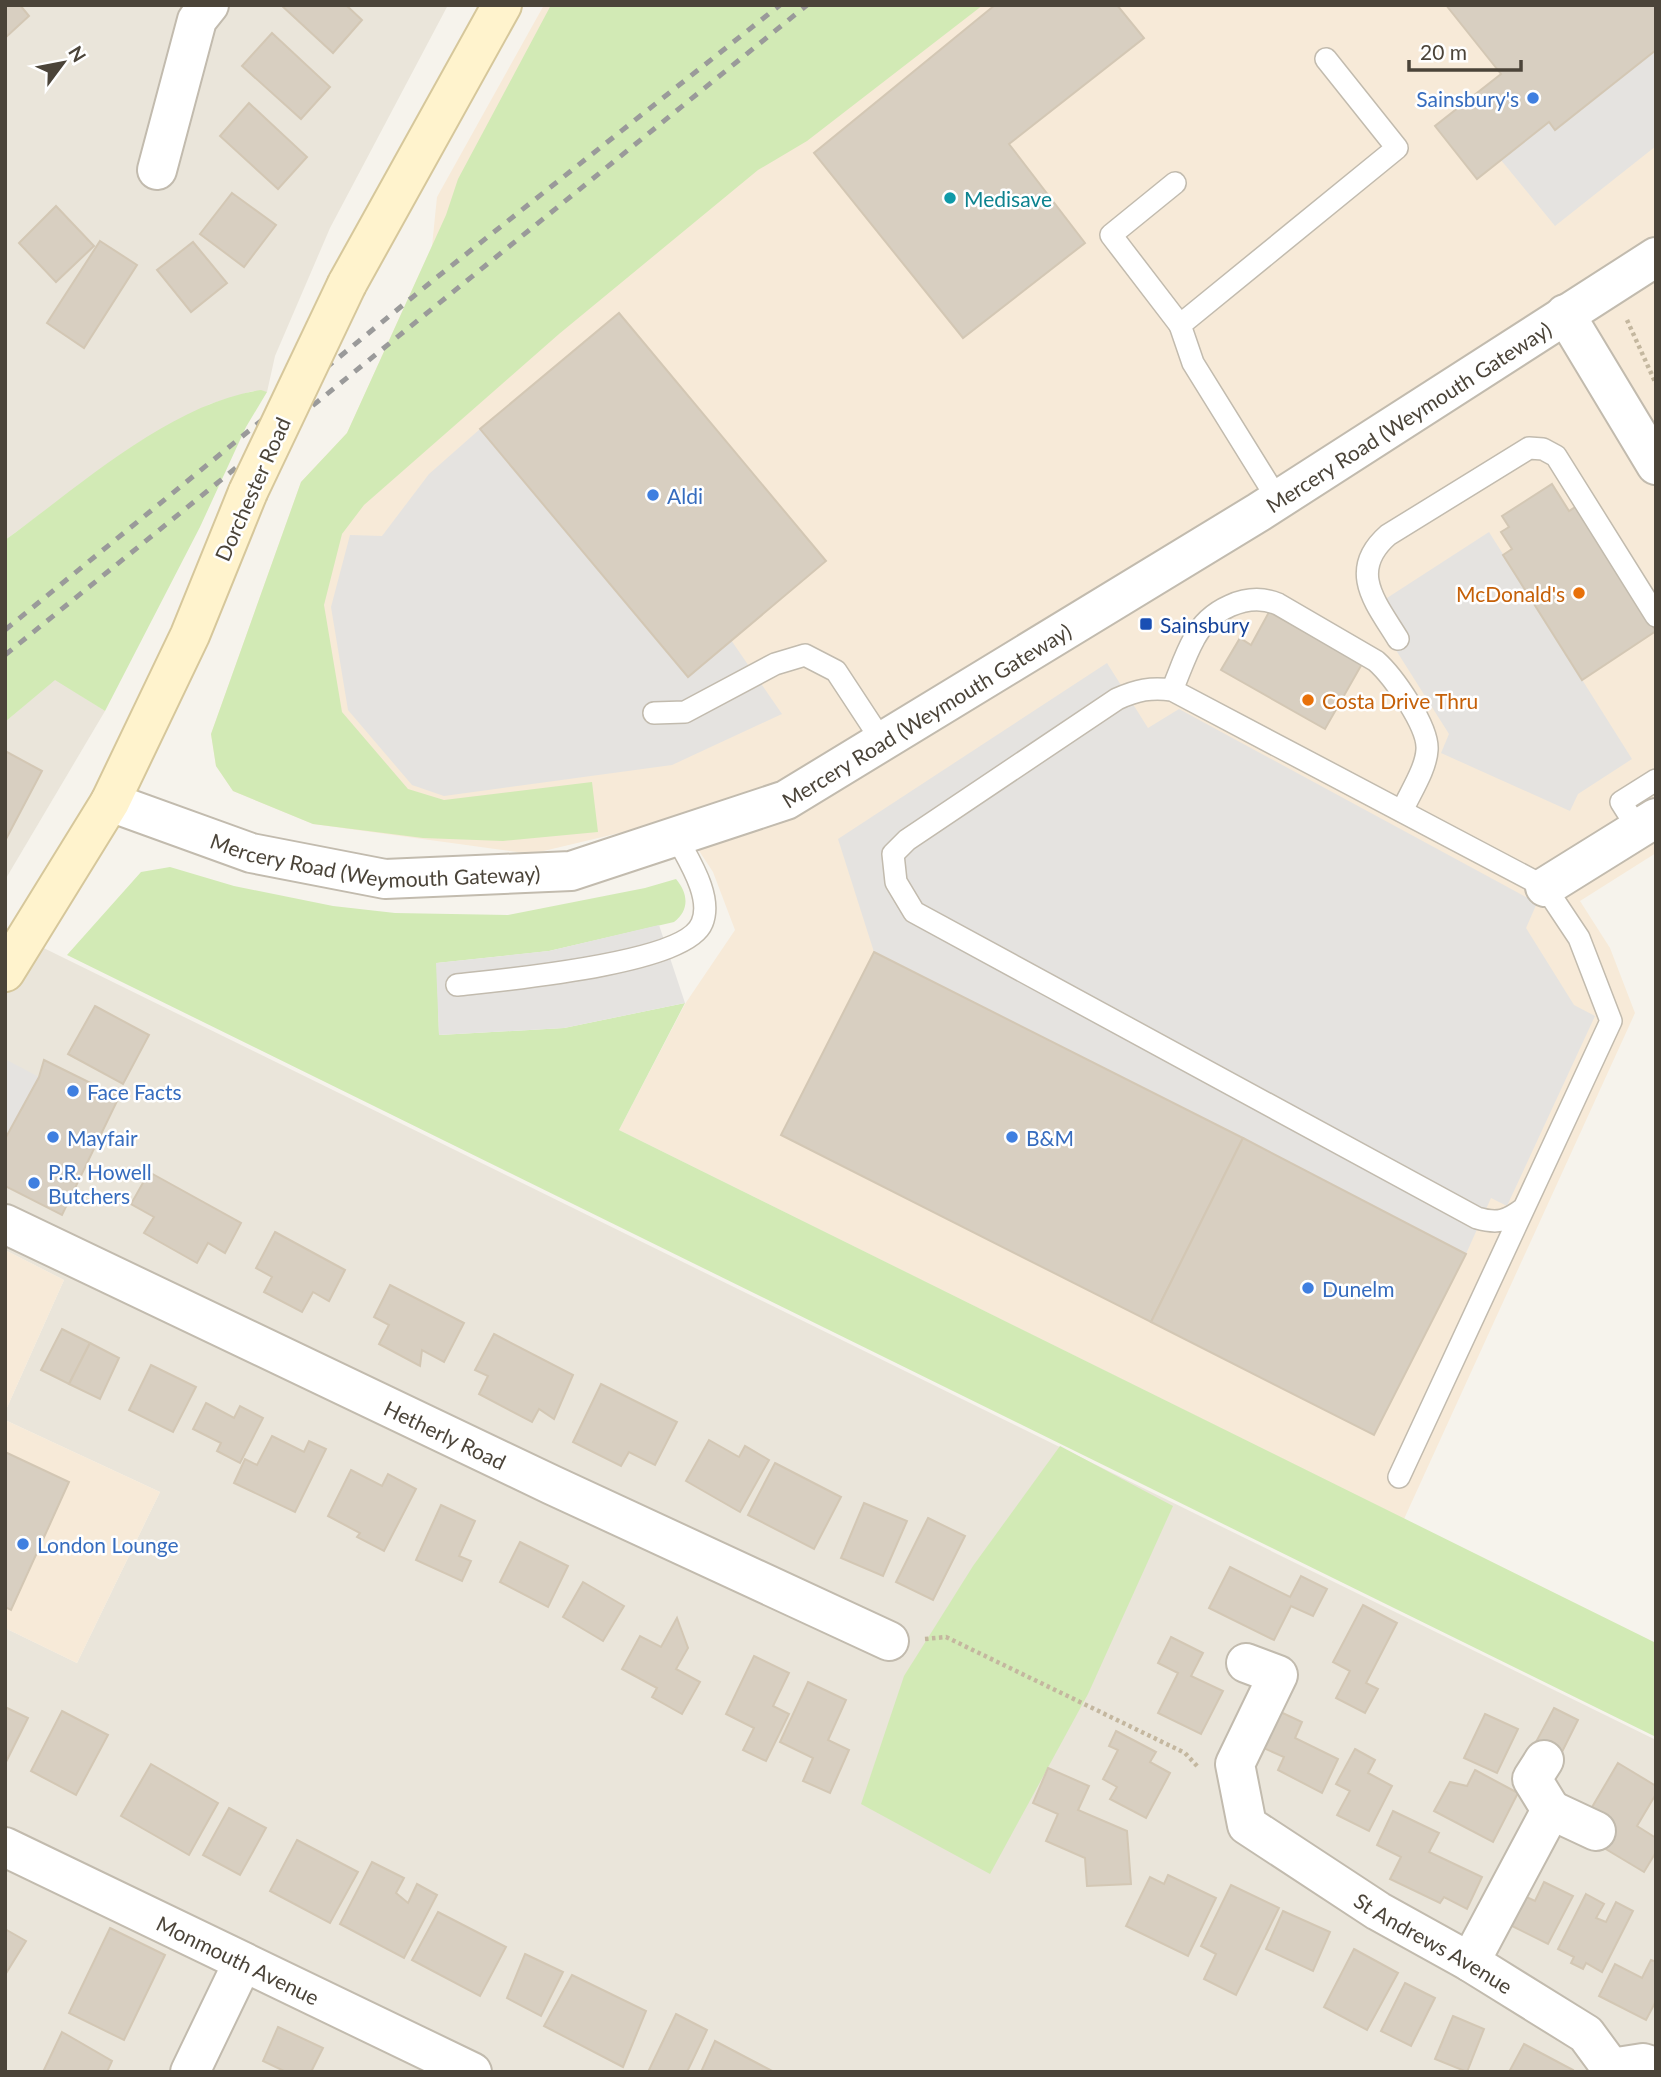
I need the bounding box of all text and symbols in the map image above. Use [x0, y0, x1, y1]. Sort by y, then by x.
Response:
north arrow [28, 28, 98, 98]
scale bar [1409, 28, 1521, 72]
text: 20 m [1420, 39, 1467, 64]
text: N [64, 41, 91, 66]
place label: Sainsbury's [1416, 86, 1519, 111]
marker: Sainsbury's [1525, 90, 1541, 106]
place label: Medisave [964, 186, 1052, 211]
marker: Medisave [942, 190, 958, 206]
street label: Mercery Road (Weymouth Gateway) [1261, 316, 1555, 517]
street label: Dorchester Road [209, 413, 295, 565]
place label: Aldi [667, 483, 703, 508]
marker: Aldi [645, 487, 661, 503]
place label: McDonald's [1456, 581, 1565, 606]
marker: McDonald's [1571, 585, 1587, 601]
place label: Sainsbury [1160, 612, 1250, 637]
marker: Sainsbury [1138, 616, 1154, 632]
street label: Mercery Road (Weymouth Gateway) [777, 617, 1075, 812]
place label: Costa Drive Thru [1322, 688, 1478, 713]
marker: Costa Drive Thru [1300, 692, 1316, 708]
street label: Mercery Road (Weymouth Gateway) [207, 827, 541, 892]
place label: Face Facts [87, 1079, 182, 1104]
marker: Face Facts [65, 1083, 81, 1099]
place label: Mayfair [67, 1125, 138, 1150]
place label: B&M [1026, 1125, 1074, 1150]
marker: Mayfair [45, 1129, 61, 1145]
marker: B&M [1004, 1129, 1020, 1145]
place label: P.R. Howell Butchers [48, 1159, 152, 1208]
marker: P.R. Howell Butchers [26, 1175, 42, 1191]
place label: Dunelm [1322, 1276, 1395, 1301]
marker: Dunelm [1300, 1280, 1316, 1296]
street label: Hetherly Road [380, 1394, 510, 1474]
place label: London Lounge [37, 1532, 179, 1557]
marker: London Lounge [15, 1536, 31, 1552]
street label: St Andrews Avenue [1350, 1887, 1518, 1998]
street label: Monmouth Avenue [153, 1910, 324, 2009]

